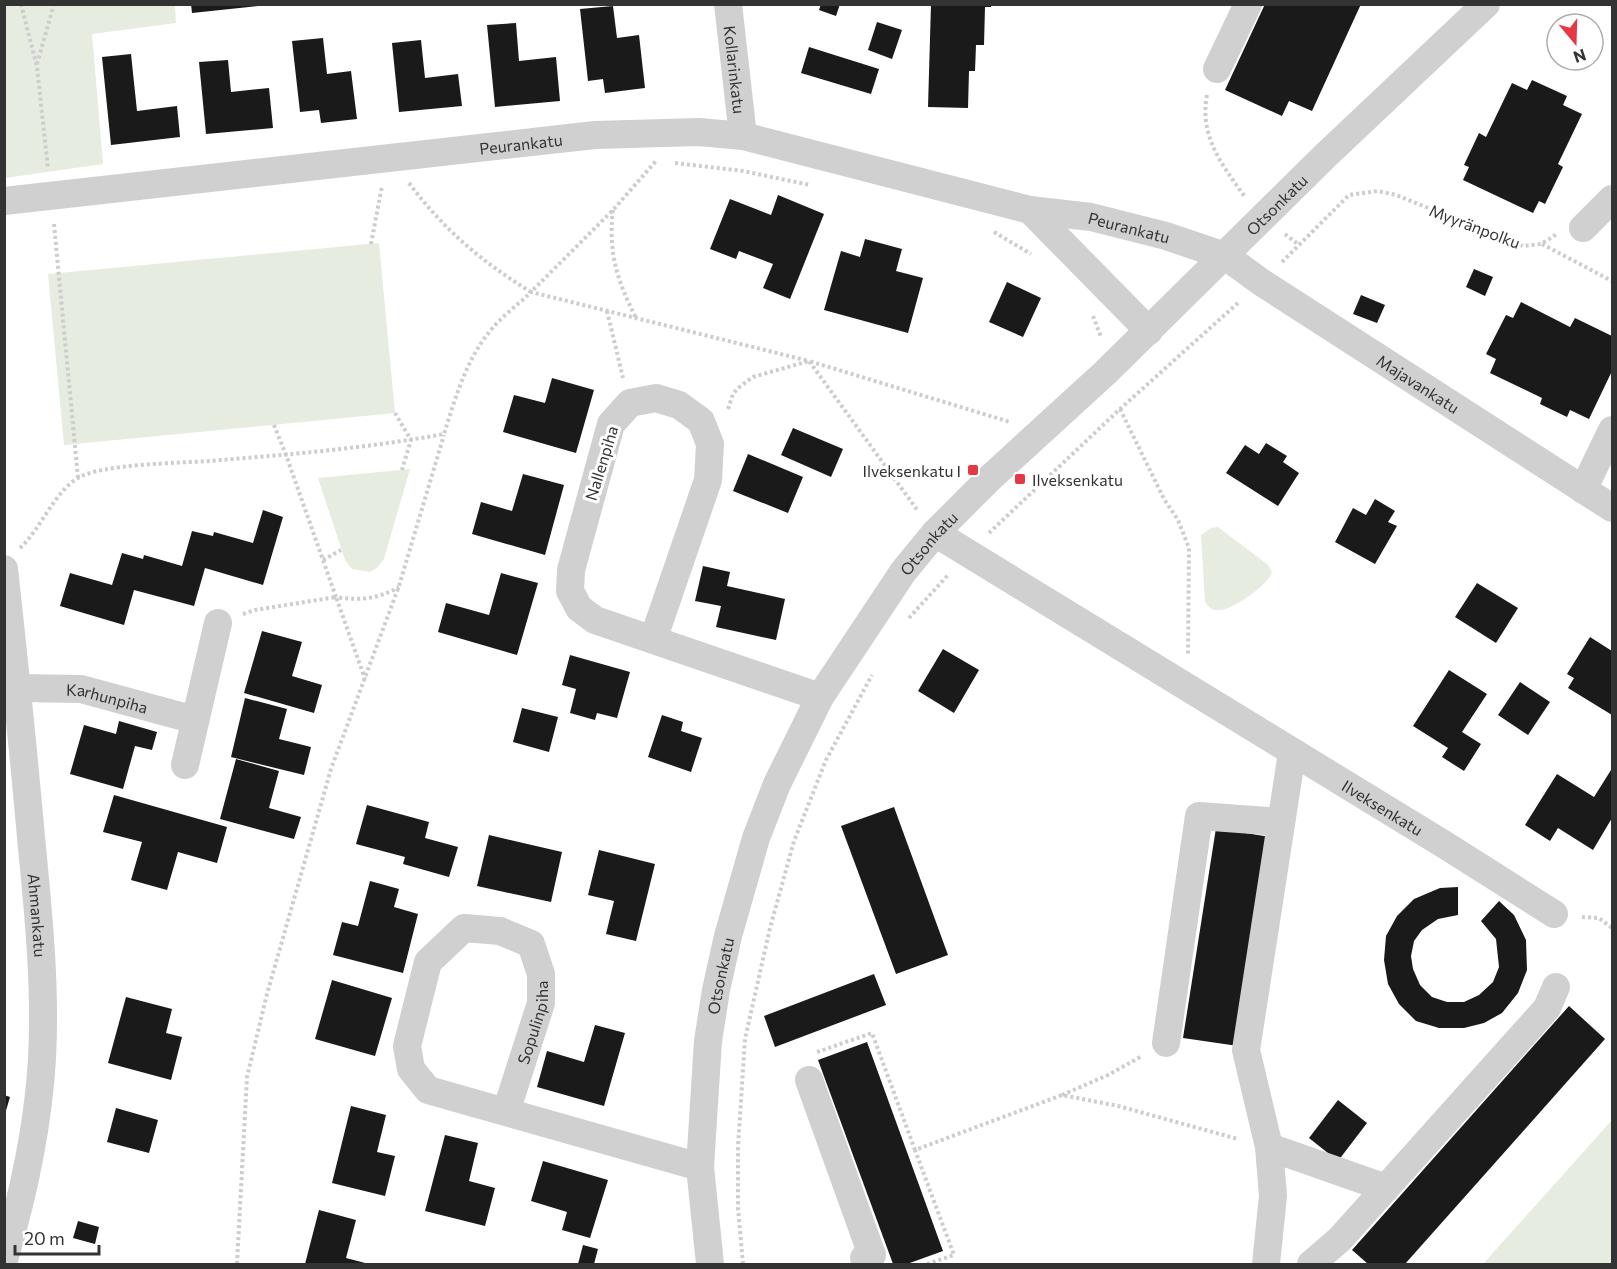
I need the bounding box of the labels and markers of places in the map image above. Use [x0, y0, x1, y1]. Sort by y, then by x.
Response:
place label: Ilveksenkatu I [862, 461, 961, 480]
marker: Ilveksenkatu I [966, 463, 980, 477]
place label: Ilveksenkatu [1032, 470, 1123, 489]
marker: Ilveksenkatu [1013, 472, 1027, 486]

